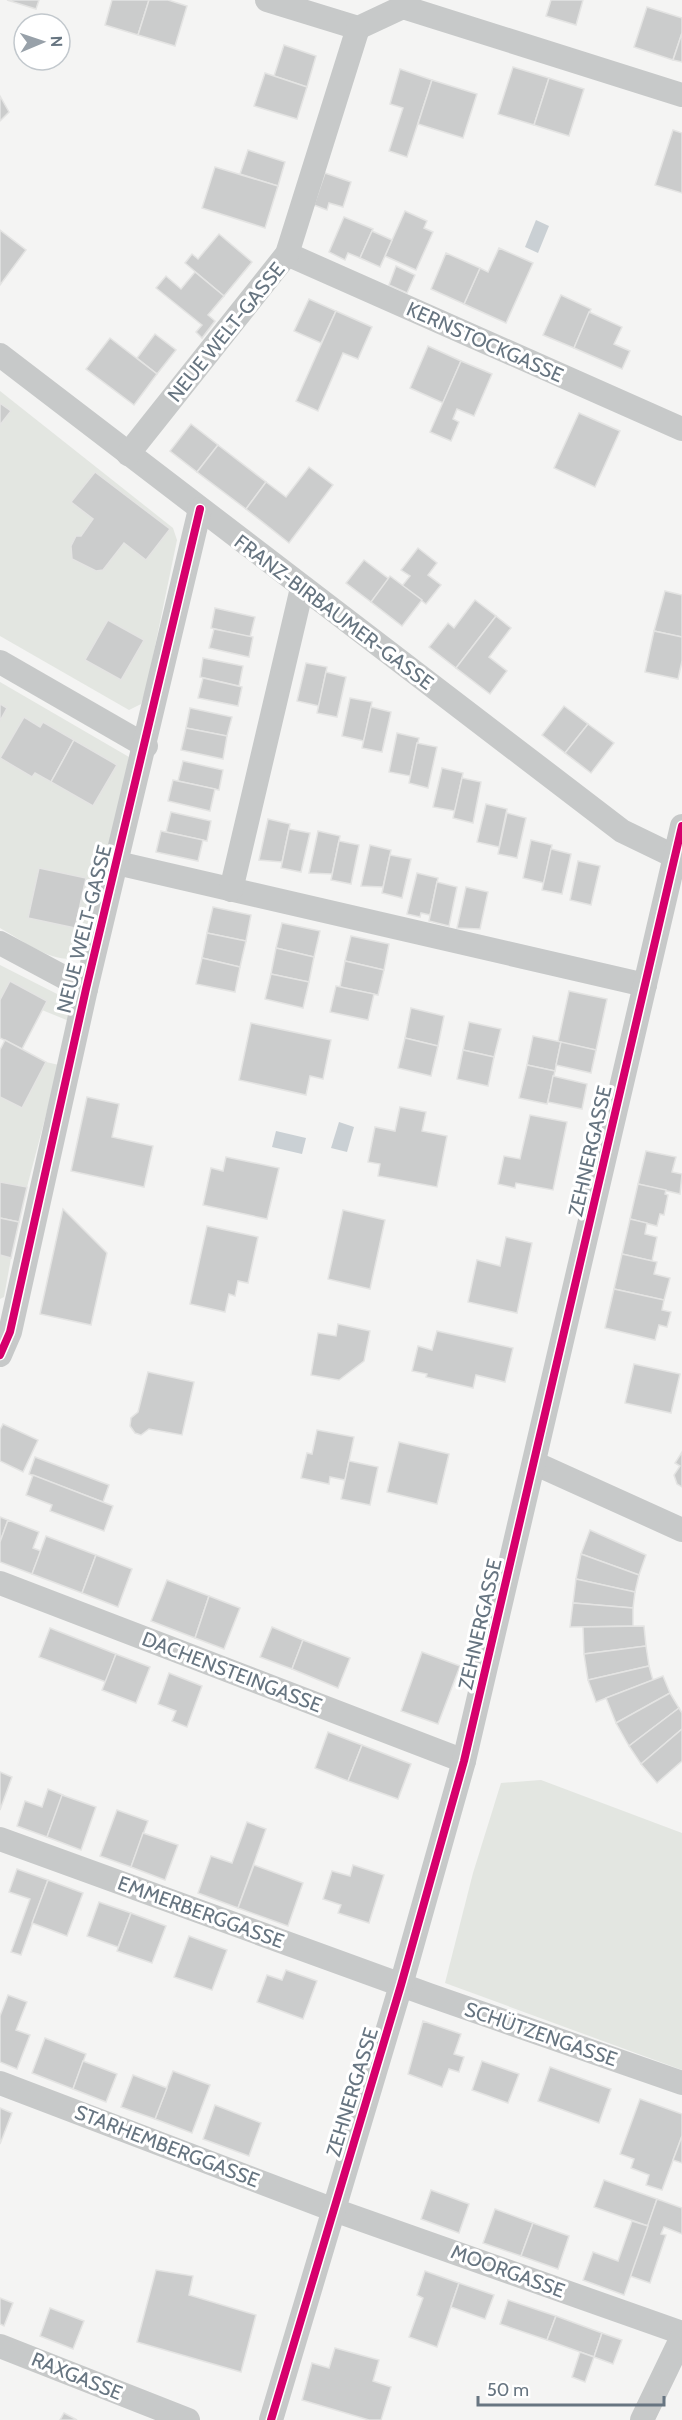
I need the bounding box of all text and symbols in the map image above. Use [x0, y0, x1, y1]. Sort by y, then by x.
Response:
north arrow [12, 12, 72, 72]
text: N [47, 36, 66, 47]
street label: NEUE WELT-GASSE [162, 257, 290, 407]
street label: KERNSTOCKGASSE [403, 297, 567, 387]
street label: FRANZ-BIRBAUMER-GASSE [230, 529, 438, 695]
street label: NEUE WELT-GASSE [51, 842, 117, 1016]
street label: ZEHNERGASSE [563, 1083, 617, 1219]
street label: ZEHNERGASSE [453, 1556, 507, 1692]
street label: DACHENSTEINGASSE [139, 1627, 325, 1717]
street label: EMMERBERGGASSE [115, 1871, 287, 1953]
street label: SCHÜTZENGASSE [462, 1997, 620, 2071]
street label: ZEHNERGASSE [321, 2025, 383, 2159]
street label: STARHEMBERGGASSE [71, 2100, 263, 2192]
street label: MOORGASSE [448, 2239, 568, 2303]
street label: RAXGASSE [28, 2347, 126, 2405]
scale bar [478, 2369, 664, 2407]
text: 50 m [487, 2379, 529, 2401]

